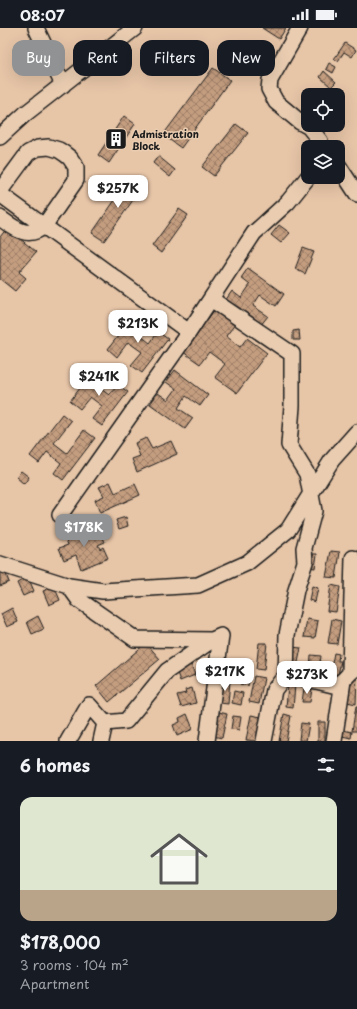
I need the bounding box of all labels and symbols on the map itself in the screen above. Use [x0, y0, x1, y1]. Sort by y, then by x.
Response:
building icon: Admistration Block [103, 126, 129, 152]
place label: Admistration Block [131, 126, 199, 153]
pin: $257K [90, 175, 146, 209]
pin: $213K [110, 310, 166, 344]
pin: $241K [71, 363, 127, 397]
pin: $178K [56, 514, 112, 548]
pin: $217K [197, 658, 253, 692]
pin: $273K [279, 661, 335, 695]

